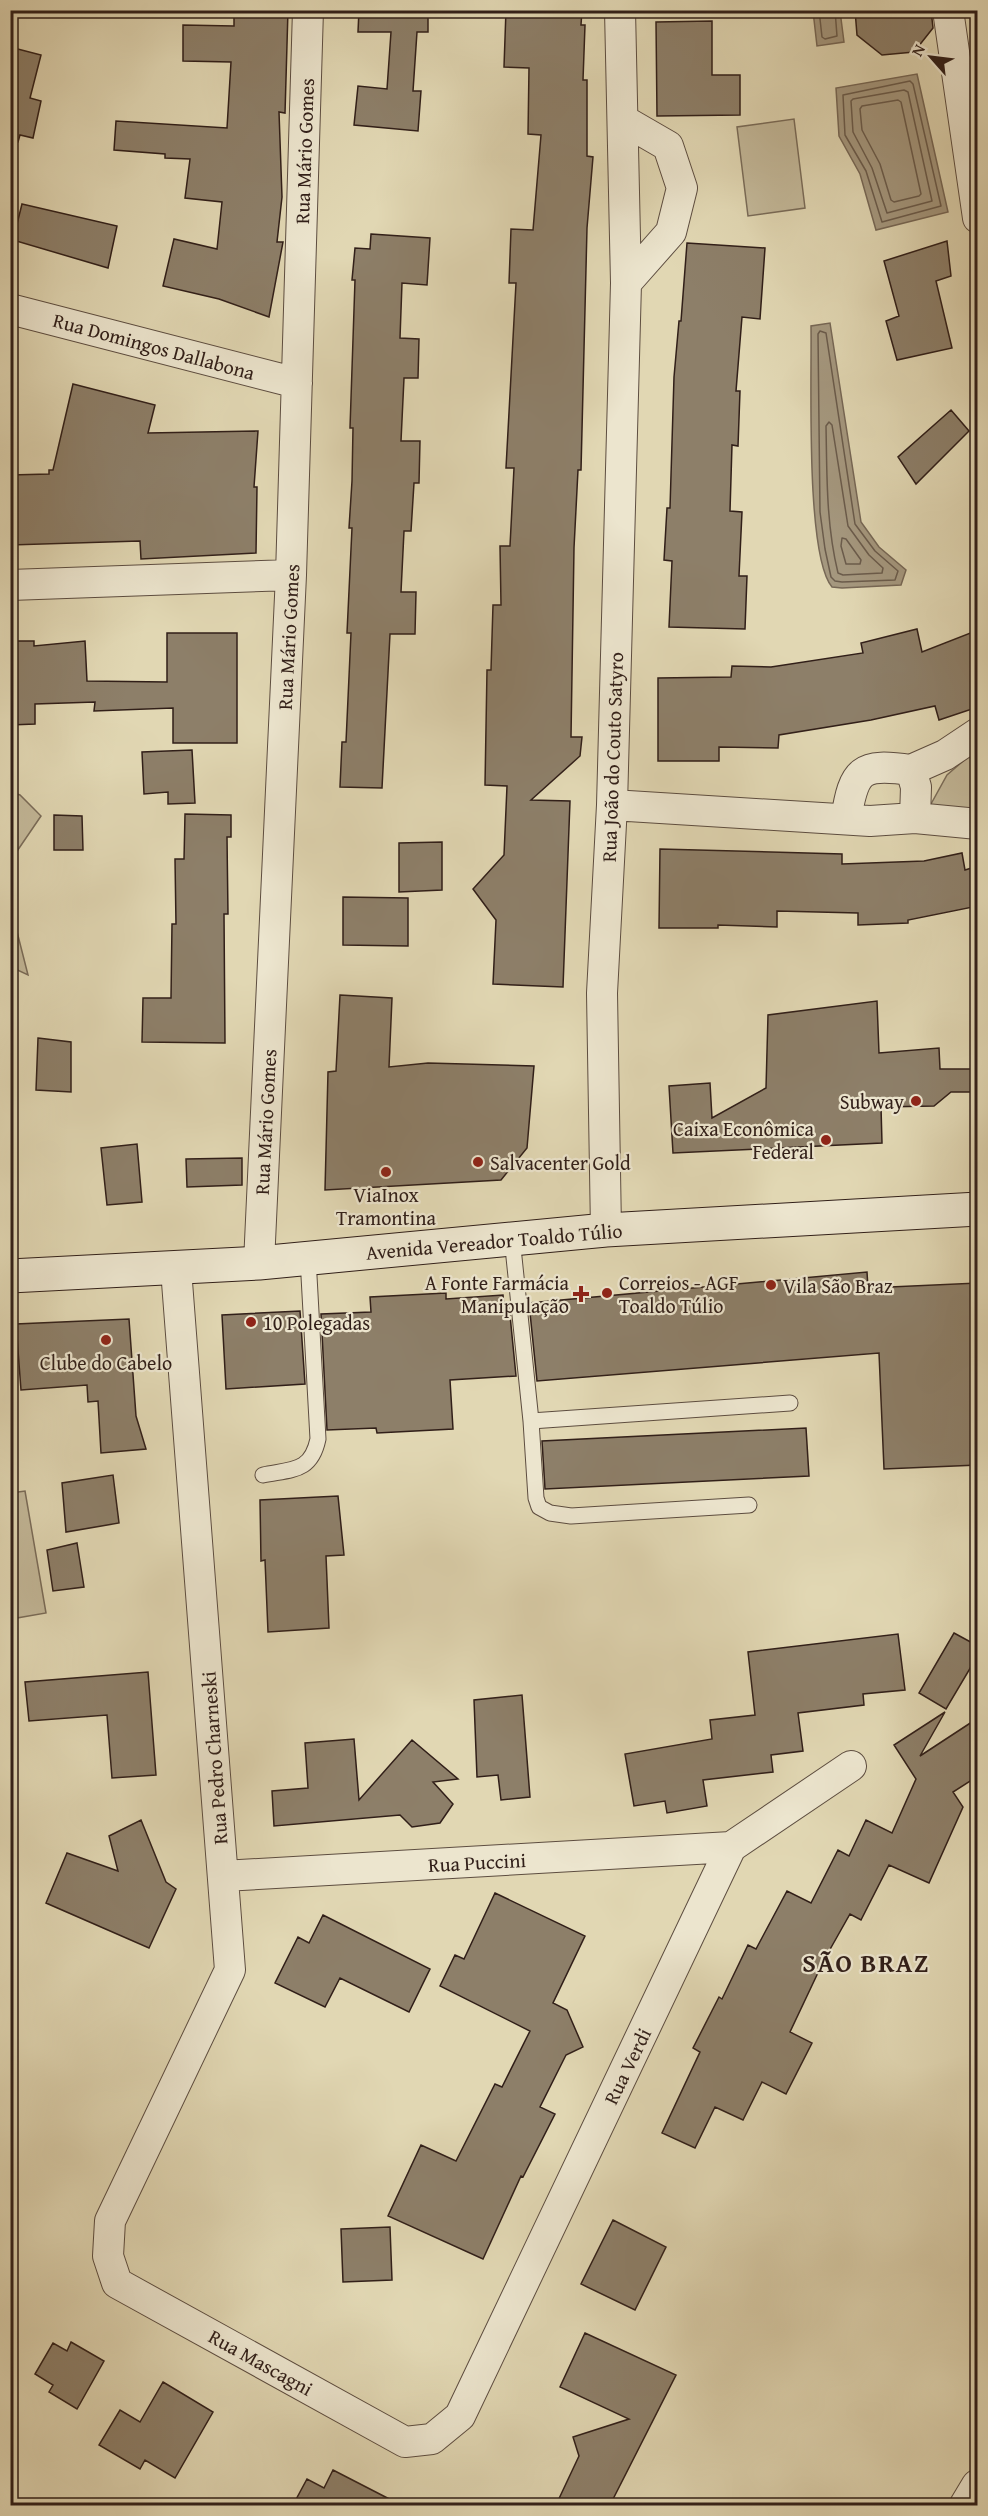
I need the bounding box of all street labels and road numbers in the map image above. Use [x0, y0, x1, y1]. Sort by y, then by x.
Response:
street label: Rua Mário Gomes [287, 77, 321, 225]
street label: Rua Domingos Dallabona [50, 305, 259, 387]
street label: Rua Mário Gomes [270, 563, 306, 711]
street label: Rua João do Couto Satyro [594, 652, 630, 862]
street label: Rua Mário Gomes [247, 1048, 283, 1196]
street label: Avenida Vereador Toaldo Túlio [364, 1215, 624, 1267]
street label: Rua Pedro Charneski [193, 1670, 235, 1846]
street label: Rua Puccini [427, 1845, 527, 1879]
street label: Rua Verdi [596, 2023, 658, 2109]
street label: Rua Mascagni [204, 2321, 319, 2403]

